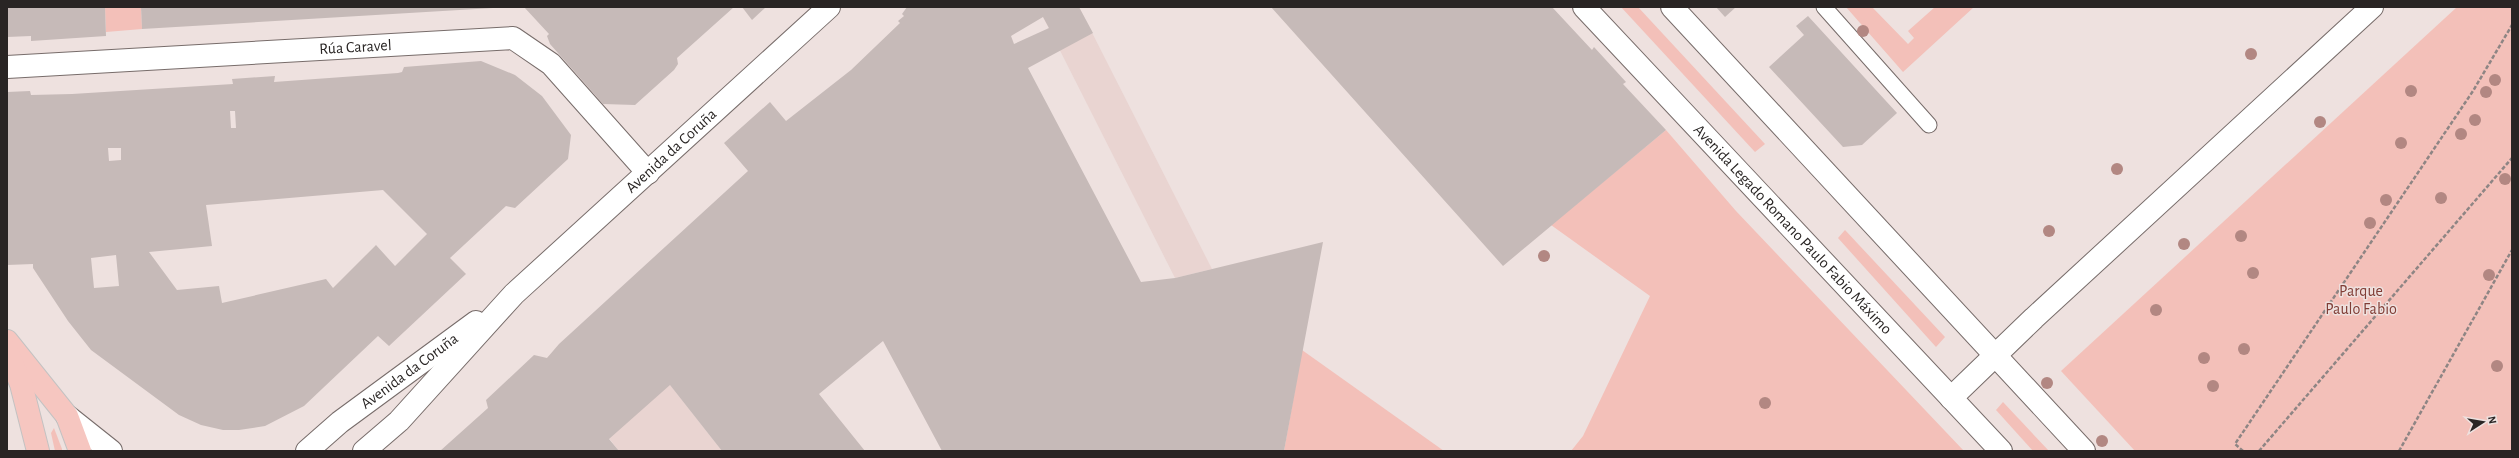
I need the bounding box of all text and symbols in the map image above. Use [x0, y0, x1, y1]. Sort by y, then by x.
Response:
street label: Rúa Caravel [319, 37, 392, 57]
street label: Avenida da Coruña [623, 106, 720, 196]
street label: Avenida Legado Romano Paulo Fabio Máximo [1691, 121, 1895, 337]
park label: Parque Paulo Fabio [2325, 283, 2397, 317]
street label: Avenida da Coruña [358, 330, 461, 412]
north arrow [2463, 402, 2503, 442]
text: N [2486, 415, 2498, 425]

